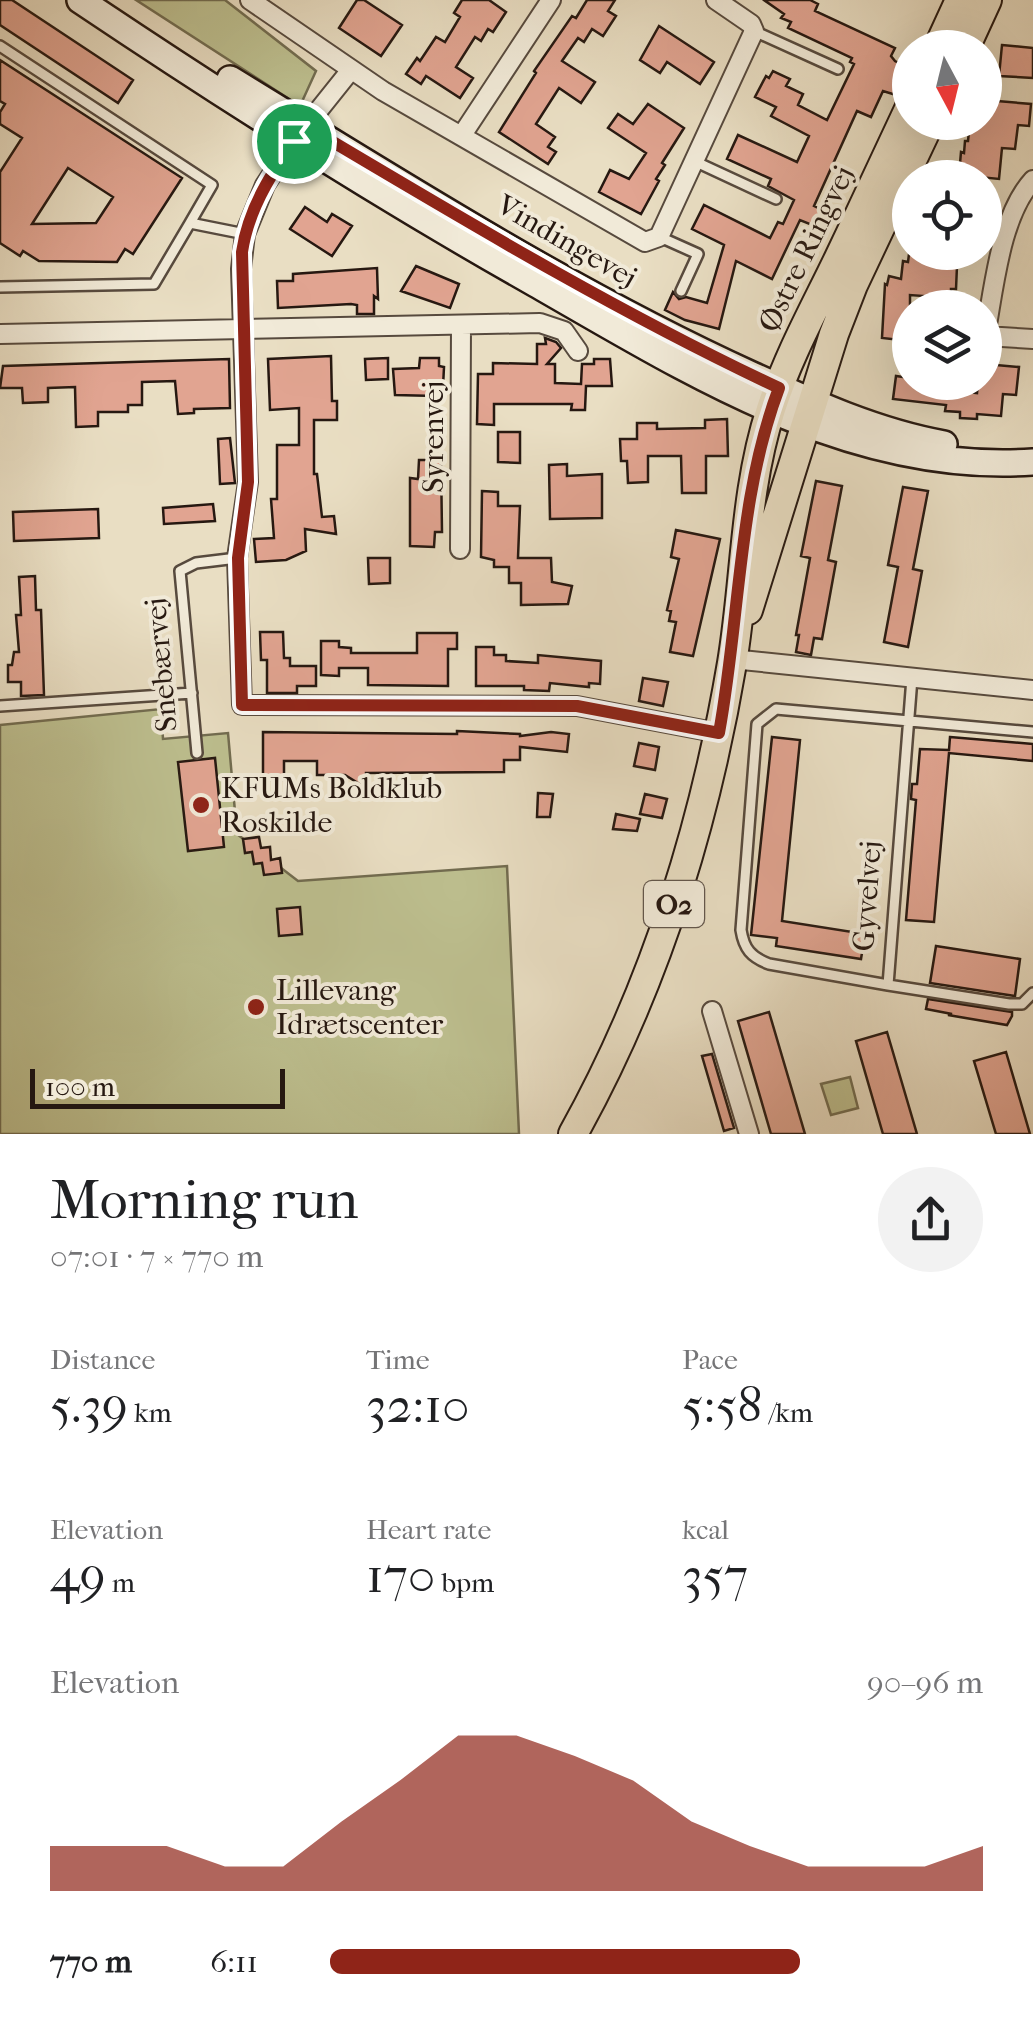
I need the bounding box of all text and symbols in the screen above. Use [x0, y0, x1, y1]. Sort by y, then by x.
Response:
north arrow [892, 30, 1002, 140]
map controls [892, 30, 1002, 400]
pin [252, 99, 337, 184]
icon: arrive [267, 114, 322, 169]
street label: Østre Ringvej [751, 160, 862, 338]
button: locate [892, 160, 1002, 270]
street label: Vindingevej [490, 187, 643, 296]
button: layers [892, 290, 1002, 400]
street label: Syrenvej [416, 381, 451, 493]
street label: Snebærvej [138, 596, 185, 733]
place label: KFUMs Boldklub Roskilde [221, 771, 442, 840]
marker: KFUMs Boldklub Roskilde [190, 794, 212, 816]
street label: Gyvelvej [846, 839, 889, 953]
road number: O2 [644, 881, 704, 927]
place label: Lillevang Idrætscenter [276, 973, 444, 1042]
marker: Lillevang Idrætscenter [245, 996, 267, 1018]
scale bar [30, 1064, 285, 1108]
text: 100 m [45, 1070, 115, 1103]
button: share [878, 1167, 983, 1272]
text: Morning run [50, 1168, 358, 1232]
text: 07:01 · 7 × 770 m [50, 1238, 263, 1275]
text: Distance [50, 1343, 155, 1376]
text: Time [366, 1343, 430, 1376]
text: Pace [682, 1343, 738, 1376]
text: 5.39 [50, 1376, 128, 1435]
text: 32:10 [366, 1376, 469, 1435]
text: 5:58 [682, 1376, 762, 1435]
text: km [128, 1396, 172, 1429]
text: /km [762, 1396, 813, 1429]
text: Elevation [50, 1513, 163, 1546]
text: Heart rate [366, 1513, 491, 1546]
text: kcal [682, 1513, 729, 1546]
text: 49 [50, 1546, 106, 1605]
text: 170 [366, 1546, 435, 1605]
text: 357 [682, 1546, 748, 1605]
text: m [106, 1566, 135, 1599]
text: bpm [435, 1566, 494, 1599]
text: Elevation [50, 1664, 179, 1701]
text: 90–96 m [867, 1664, 983, 1701]
text: 770 m [50, 1943, 132, 1980]
text: 6:11 [210, 1943, 258, 1980]

